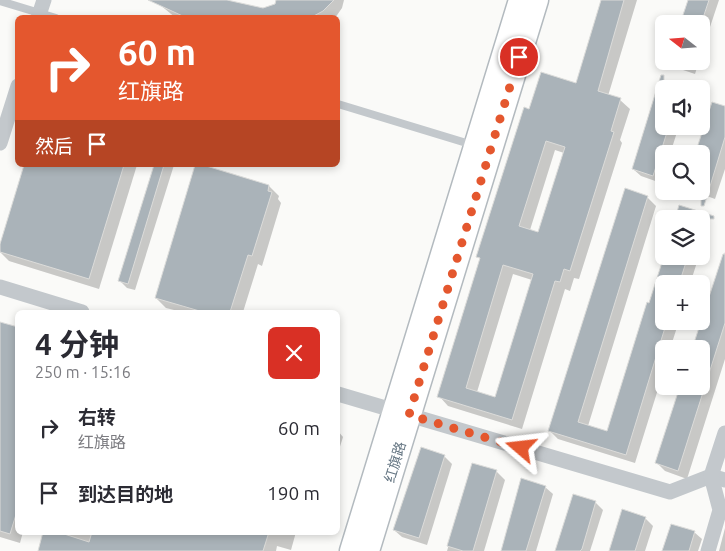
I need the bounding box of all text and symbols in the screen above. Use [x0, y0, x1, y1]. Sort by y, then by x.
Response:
north arrow [655, 15, 710, 70]
map controls [655, 15, 710, 395]
text: 60 m [118, 32, 196, 72]
icon: right [35, 35, 100, 100]
pin [498, 36, 540, 78]
icon: arrive [505, 43, 533, 71]
text: 红旗路 [118, 78, 184, 103]
button: sound [655, 80, 710, 135]
icon: arrive [83, 130, 111, 158]
text: 然后 [35, 135, 73, 157]
button: search [655, 145, 710, 200]
button: layers [655, 210, 710, 265]
button: + [655, 275, 710, 330]
text: 4 分钟 [35, 327, 119, 361]
button: close [268, 327, 320, 379]
button: − [655, 340, 710, 395]
text: 250 m · 15:16 [35, 363, 131, 381]
text: 右转 [78, 406, 116, 428]
icon: right [35, 414, 63, 442]
text: 60 m [278, 417, 320, 439]
position arrow [494, 421, 546, 473]
text: 红旗路 [78, 433, 126, 451]
street label: 红旗路 [381, 440, 409, 484]
icon: arrive [35, 479, 63, 507]
text: 190 m [267, 482, 320, 504]
text: 到达目的地 [78, 483, 173, 505]

